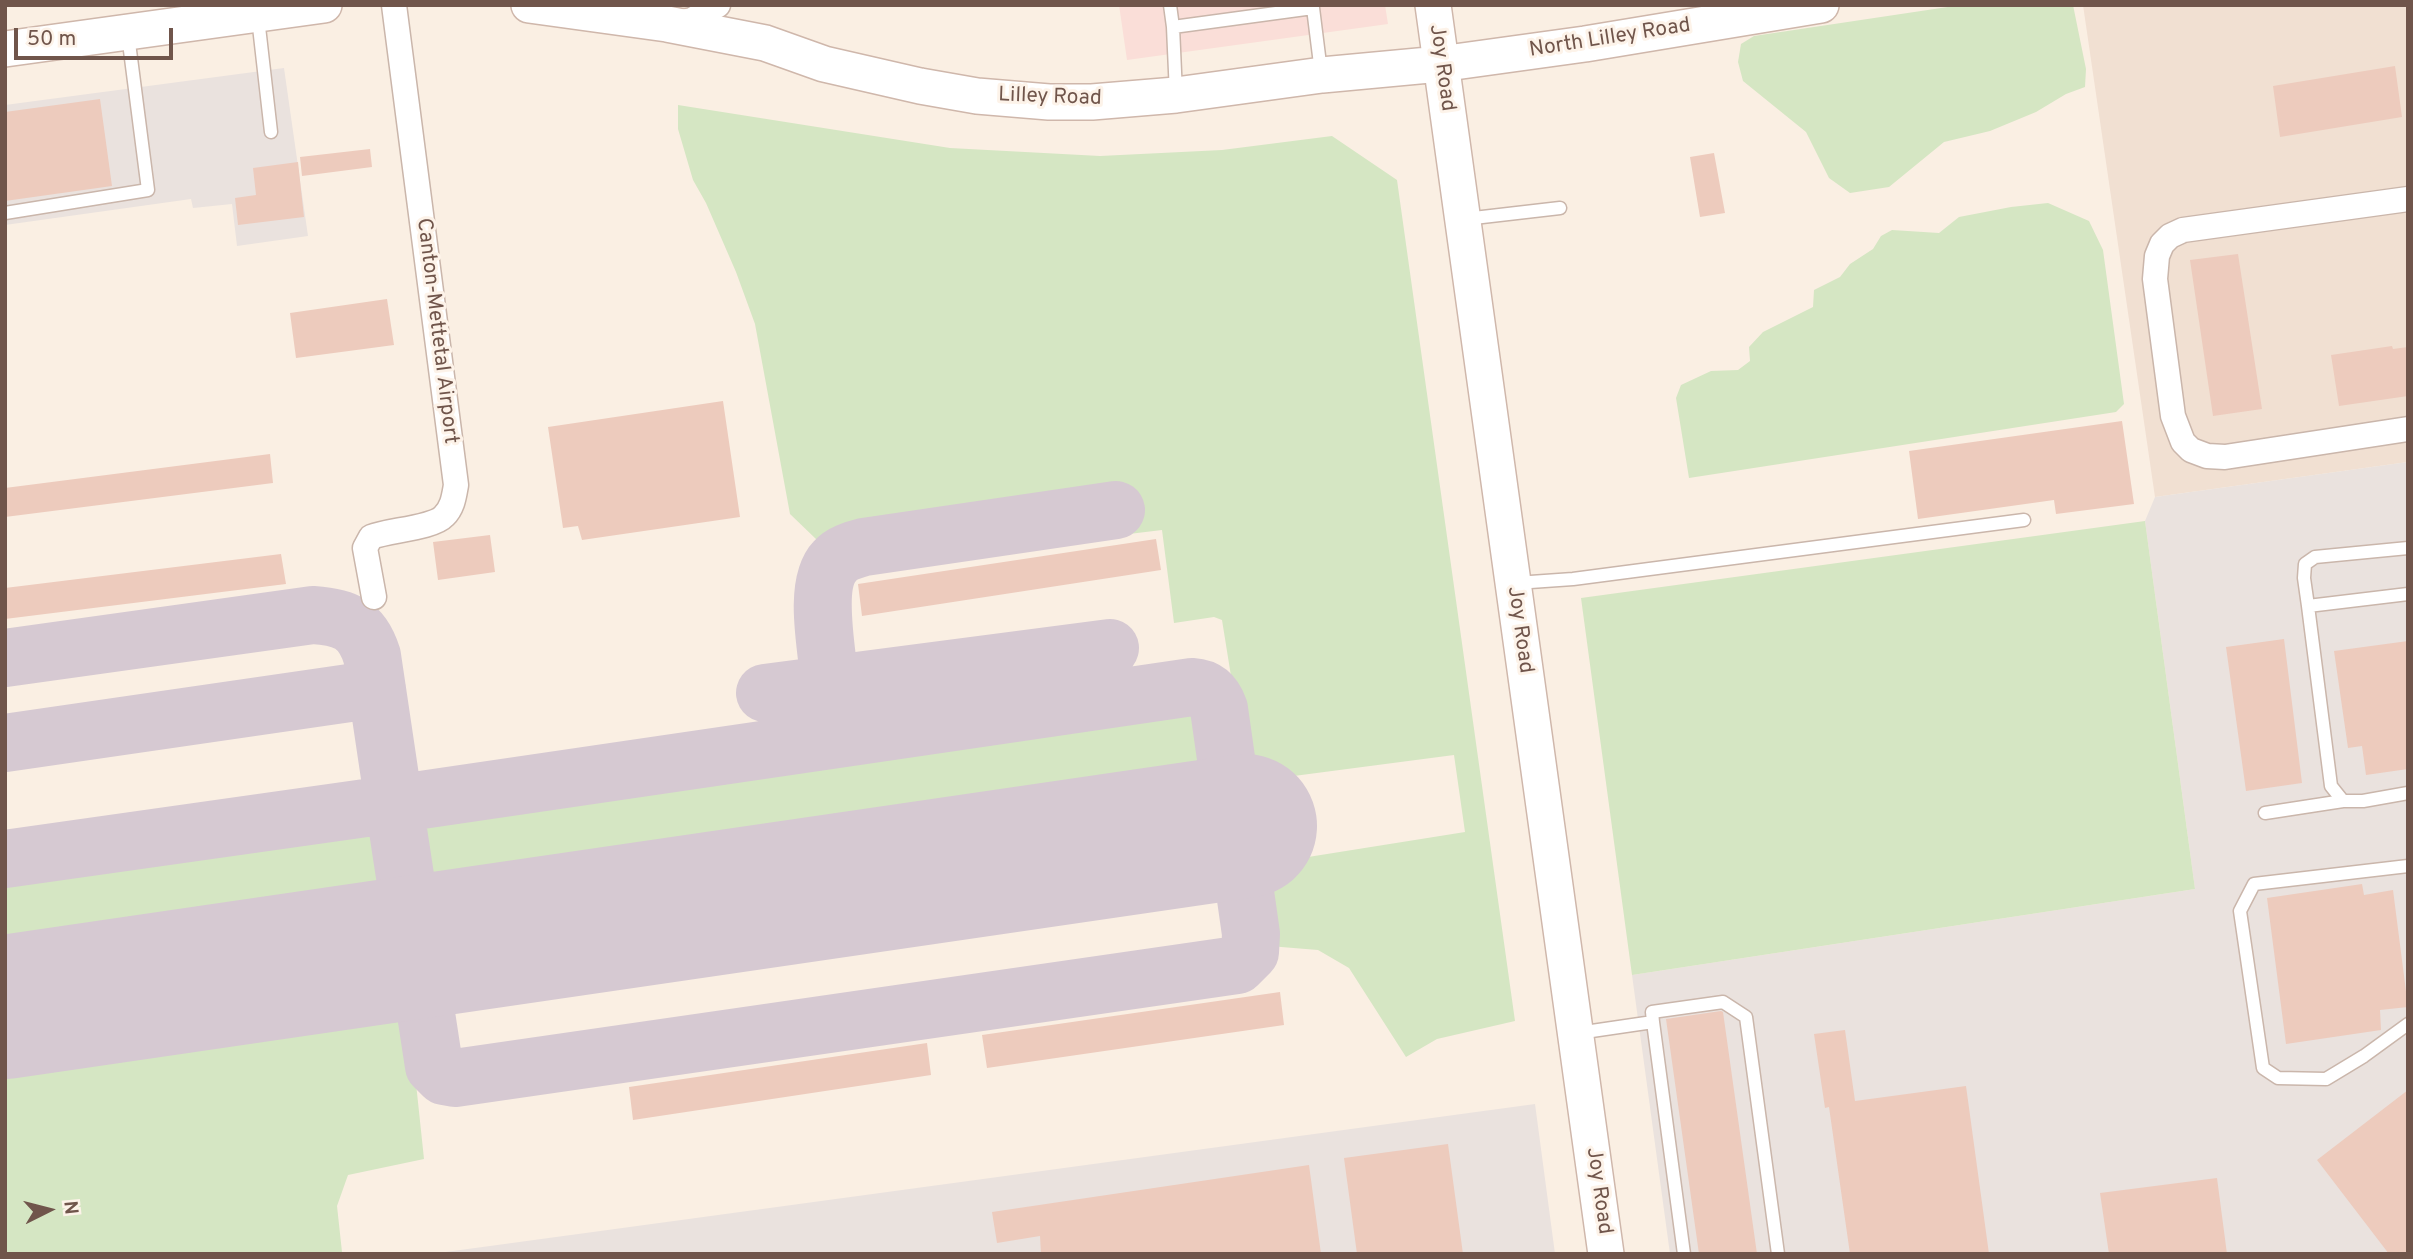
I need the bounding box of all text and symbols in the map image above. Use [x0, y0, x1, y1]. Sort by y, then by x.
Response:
scale bar [18, 14, 177, 58]
street label: North Lilley Road [1528, 14, 1692, 64]
street label: Joy Road [1422, 23, 1460, 113]
text: 50 m [27, 26, 76, 53]
street label: Lilley Road [998, 84, 1102, 112]
street label: Canton-Mettetal Airport [410, 217, 462, 445]
street label: Joy Road [1500, 585, 1538, 675]
street label: Joy Road [1579, 1146, 1617, 1236]
north arrow [14, 1175, 84, 1245]
text: N [57, 1200, 83, 1216]

